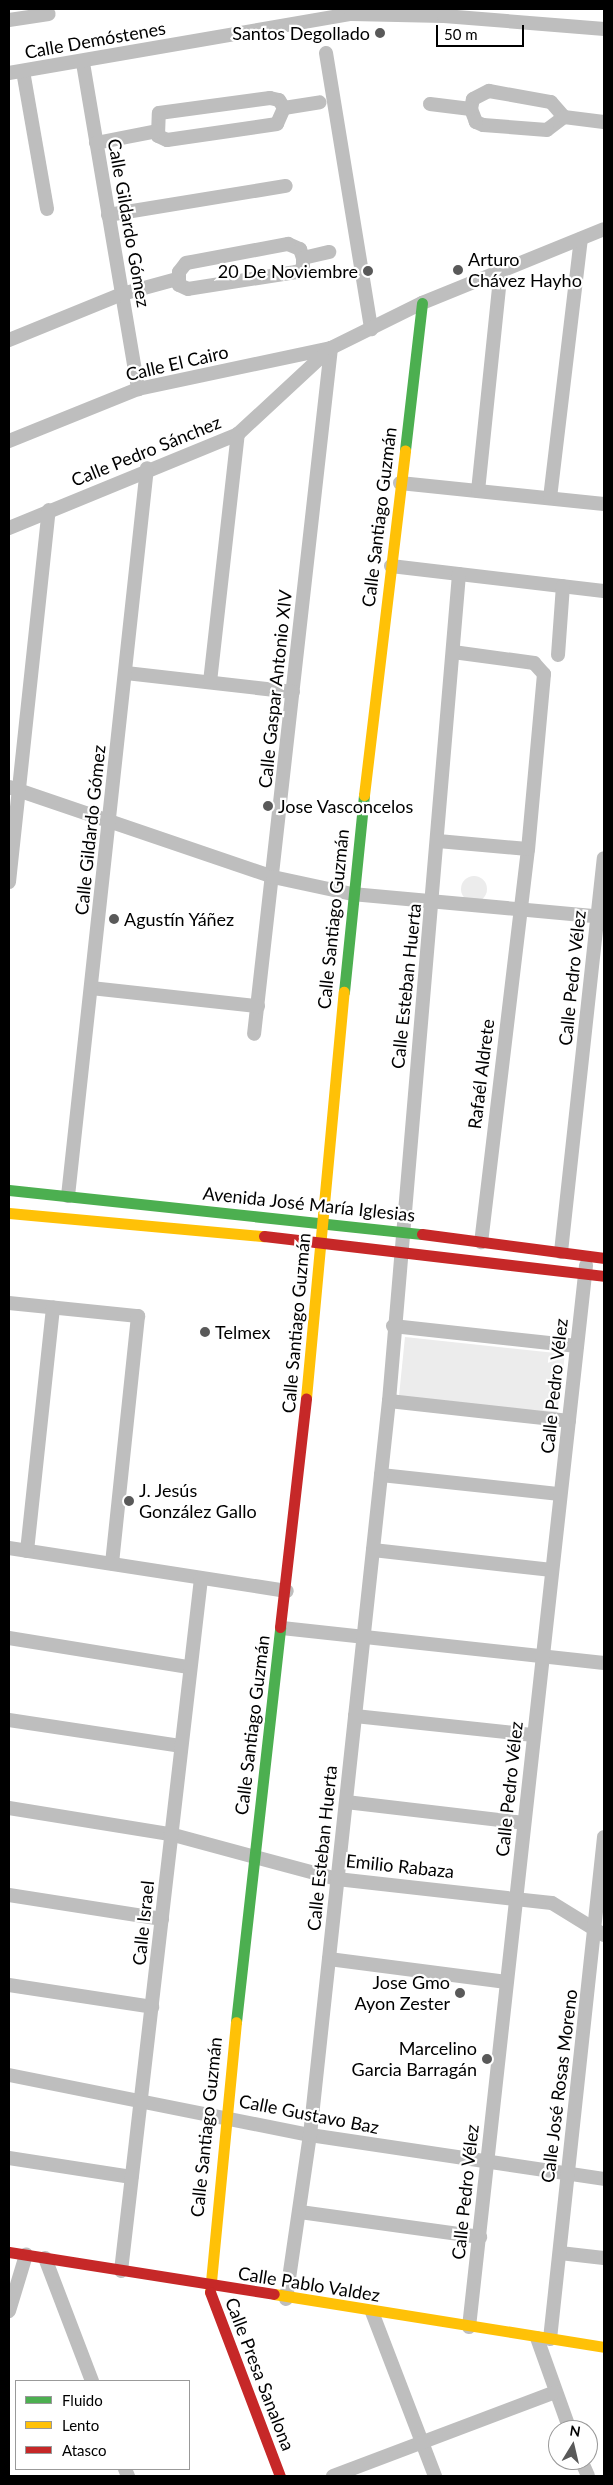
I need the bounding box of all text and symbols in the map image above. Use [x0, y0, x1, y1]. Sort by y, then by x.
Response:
scale bar [438, 15, 526, 47]
street label: Calle Demóstenes [23, 17, 167, 63]
place label: Santos Degollado [232, 22, 370, 44]
text: 50 m [444, 25, 478, 43]
marker: Santos Degollado [374, 27, 386, 39]
street label: Calle Gildardo Gómez [104, 137, 154, 309]
place label: Arturo Chávez Hayho [468, 249, 582, 292]
place label: 20 De Noviembre [218, 260, 358, 282]
marker: Arturo Chávez Hayho [452, 264, 464, 276]
marker: 20 De Noviembre [362, 265, 374, 277]
street label: Calle El Cairo [124, 341, 230, 385]
street label: Calle Pedro Sánchez [68, 411, 224, 491]
street label: Calle Santiago Guzmán [357, 426, 401, 608]
street label: Calle Gaspar Antonio XIV [254, 588, 296, 790]
street label: Calle Gildardo Gómez [70, 744, 110, 916]
place label: Jose Vasconcelos [278, 795, 414, 817]
marker: Jose Vasconcelos [262, 800, 274, 812]
street label: Calle Santiago Guzmán [313, 828, 353, 1010]
street label: Calle Esteban Huerta [387, 902, 425, 1070]
place label: Agustín Yáñez [124, 908, 235, 930]
street label: Calle Pedro Vélez [554, 909, 590, 1047]
marker: Agustín Yáñez [108, 913, 120, 925]
street label: Rafaél Aldrete [463, 1017, 499, 1131]
street label: Avenida José María Iglesias [201, 1182, 417, 1226]
street label: Calle Santiago Guzmán [277, 1232, 315, 1414]
street label: Calle Pedro Vélez [536, 1317, 572, 1455]
place label: Telmex [215, 1321, 270, 1343]
marker: Telmex [199, 1326, 211, 1338]
place label: J. Jesús González Gallo [139, 1480, 257, 1522]
marker: J. Jesús González Gallo [123, 1495, 135, 1507]
street label: Calle Santiago Guzmán [230, 1634, 274, 1816]
street label: Calle Pedro Vélez [491, 1720, 527, 1858]
street label: Calle Esteban Huerta [303, 1764, 341, 1932]
street label: Emilio Rabaza [345, 1850, 455, 1882]
street label: Calle Israel [128, 1879, 158, 1967]
place label: Jose Gmo Ayon Zester [355, 1972, 450, 2015]
marker: Jose Gmo Ayon Zester [454, 1987, 466, 1999]
street label: Calle José Rosas Moreno [536, 1988, 582, 2184]
street label: Calle Santiago Guzmán [186, 2036, 226, 2218]
place label: Marcelino Garcia Barragán [352, 2038, 477, 2080]
marker: Marcelino Garcia Barragán [481, 2053, 493, 2065]
street label: Calle Gustavo Baz [237, 2090, 381, 2138]
street label: Calle Pedro Vélez [447, 2123, 483, 2261]
street label: Calle Pablo Valdez [236, 2262, 382, 2306]
street label: Calle Presa Sanalona [221, 2294, 299, 2454]
legend [15, 2380, 190, 2470]
text: Fluido [62, 2391, 103, 2409]
text: Lento [62, 2416, 99, 2434]
north arrow [548, 2420, 598, 2470]
text: N [569, 2421, 582, 2440]
text: Atasco [62, 2441, 107, 2459]

